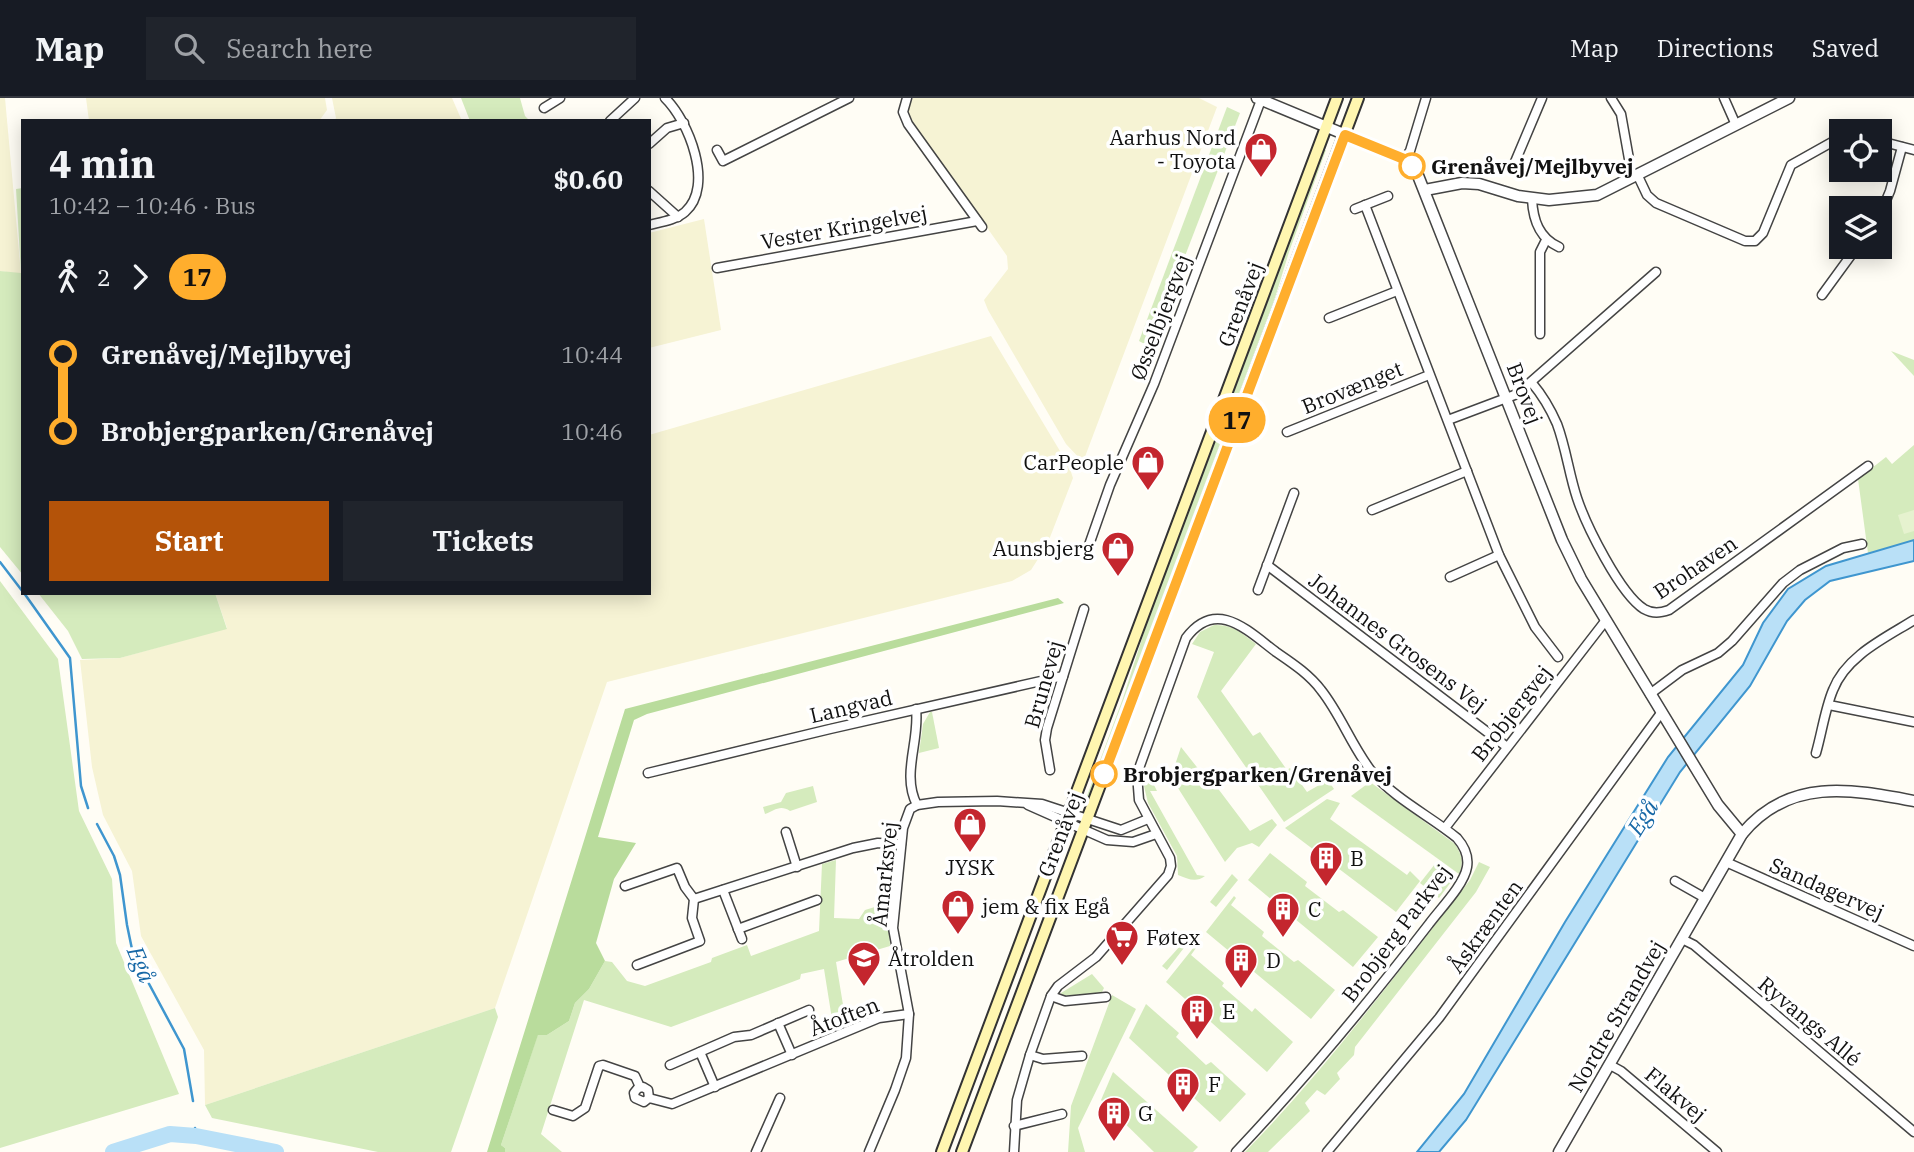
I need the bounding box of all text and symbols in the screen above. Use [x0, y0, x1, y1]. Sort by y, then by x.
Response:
search box [146, 17, 636, 80]
text: Map [35, 27, 104, 70]
icon: search [170, 29, 208, 67]
text: Search here [226, 31, 373, 65]
text: Map [1570, 32, 1619, 64]
text: Directions [1657, 32, 1774, 64]
text: Saved [1812, 32, 1879, 64]
map controls [1829, 119, 1892, 259]
button: locate [1829, 119, 1892, 182]
place label: Aarhus Nord - Toyota [1109, 123, 1236, 175]
shop icon: Aarhus Nord - Toyota [1242, 130, 1280, 179]
text: 4 min [49, 139, 155, 188]
place label: Grenåvej/Mejlbyvej [1431, 152, 1634, 180]
marker: Grenåvej/Mejlbyvej [1399, 153, 1425, 179]
text: $0.60 [553, 162, 623, 196]
text: 10:42 – 10:46 · Bus [49, 190, 256, 220]
button: layers [1829, 196, 1892, 259]
street label: Vester Kringelvej [759, 199, 929, 255]
street label: Øsselbjergvej [1123, 250, 1197, 384]
street label: Grenåvej [1211, 257, 1269, 351]
icon: walk [49, 258, 87, 296]
icon: forward [121, 258, 159, 296]
text: 17 [183, 261, 212, 293]
text: 2 [97, 262, 111, 292]
text: Grenåvej/Mejlbyvej [101, 337, 352, 371]
text: 10:44 [561, 339, 623, 369]
street label: Brovænget [1297, 354, 1407, 420]
street label: Brovej [1501, 358, 1549, 428]
line badge: 17 [1206, 397, 1268, 443]
text: 17 [1223, 404, 1251, 436]
text: Brobjergparken/Grenåvej [101, 414, 434, 448]
text: 10:46 [561, 416, 623, 446]
shop icon: CarPeople [1129, 443, 1167, 492]
place label: CarPeople [1024, 448, 1124, 476]
button: Start [49, 501, 329, 581]
button: Tickets [343, 501, 623, 581]
shop icon: Aunsbjerg [1099, 529, 1137, 578]
street label: Brohaven [1648, 529, 1742, 605]
place label: Aunsbjerg [992, 534, 1095, 562]
street label: Johannes Grosens Vej [1303, 566, 1493, 718]
street label: Brunevej [1017, 637, 1069, 731]
street label: Brobjergvej [1465, 659, 1557, 767]
street label: Langvad [807, 683, 895, 729]
place label: Brobjergparken/Grenåvej [1123, 760, 1392, 788]
marker: Brobjergparken/Grenåvej [1091, 761, 1117, 787]
street label: Grenåvej [1031, 787, 1089, 881]
water label: Egå [1619, 793, 1665, 841]
shop icon: JYSK [951, 805, 989, 854]
street label: Åmarksvej [865, 820, 903, 928]
building icon: B [1307, 839, 1345, 888]
place label: B [1350, 844, 1364, 872]
street label: Sandagervej [1765, 850, 1889, 926]
place label: JYSK [945, 853, 995, 881]
street label: Brobjerg Parkvej [1335, 858, 1457, 1008]
street label: Åskrænten [1442, 874, 1528, 978]
shop icon: jem & fix Egå [939, 887, 977, 936]
building icon: C [1264, 890, 1302, 939]
place label: jem & fix Egå [981, 892, 1110, 920]
place label: C [1308, 895, 1322, 923]
supermarket icon: Føtex [1103, 918, 1141, 967]
place label: Føtex [1146, 923, 1201, 951]
street label: Nordre Strandvej [1561, 935, 1671, 1097]
school or university icon: Åtrolden [845, 939, 883, 988]
water label: Egå [121, 940, 163, 987]
building icon: D [1222, 941, 1260, 990]
place label: Åtrolden [888, 944, 974, 972]
place label: D [1266, 946, 1281, 974]
street label: Ryvangs Allé [1753, 970, 1867, 1072]
street label: Åtoften [805, 990, 883, 1042]
building icon: E [1178, 992, 1216, 1041]
place label: E [1222, 997, 1235, 1025]
street label: Flakvej [1639, 1060, 1713, 1128]
building icon: F [1164, 1065, 1202, 1114]
place label: F [1208, 1070, 1221, 1098]
building icon: G [1095, 1094, 1133, 1143]
place label: G [1138, 1099, 1153, 1127]

